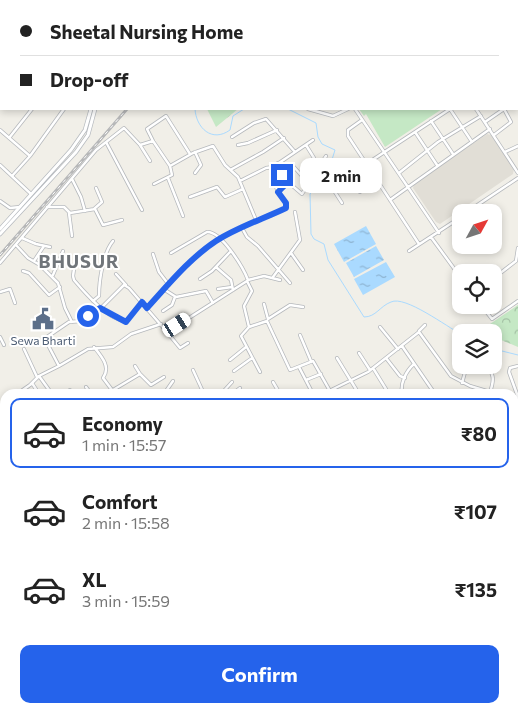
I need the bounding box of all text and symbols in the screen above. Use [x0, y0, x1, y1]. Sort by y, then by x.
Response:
text: Sheetal Nursing Home [50, 20, 243, 43]
text: Drop-off [50, 68, 129, 91]
callout: 2 min [300, 158, 382, 192]
route end [271, 164, 293, 186]
text: 2 min [321, 166, 361, 185]
north arrow [452, 204, 502, 254]
map controls [452, 204, 502, 374]
district label: BHUSUR [39, 250, 119, 272]
button: locate [452, 264, 502, 314]
route start [77, 305, 99, 327]
public building icon: Sewa Bharti [30, 306, 56, 332]
car [160, 311, 193, 339]
button: layers [452, 324, 502, 374]
place label: Sewa Bharti [11, 333, 75, 347]
icon: car [22, 411, 67, 456]
text: Economy [82, 412, 163, 435]
text: ₹80 [461, 422, 497, 445]
text: 1 min · 15:57 [82, 435, 167, 454]
icon: car [22, 489, 67, 534]
text: Comfort [82, 490, 158, 513]
text: ₹107 [454, 500, 497, 523]
text: 2 min · 15:58 [82, 513, 170, 532]
icon: car [22, 567, 67, 612]
text: XL [82, 568, 107, 591]
text: ₹135 [455, 578, 497, 601]
text: 3 min · 15:59 [82, 591, 170, 610]
button: Confirm [20, 645, 499, 703]

